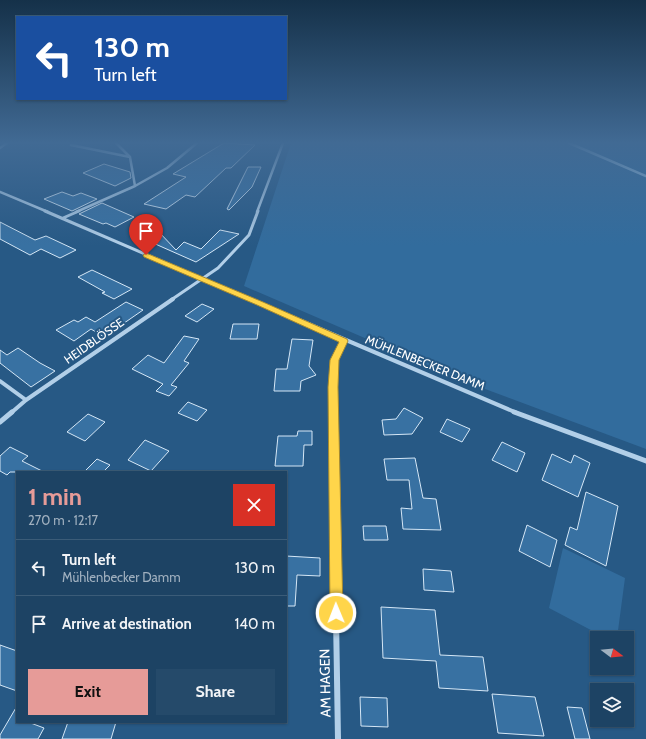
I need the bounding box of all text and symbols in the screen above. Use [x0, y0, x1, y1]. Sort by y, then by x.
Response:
text: 130 m [94, 30, 170, 64]
icon: left [28, 32, 80, 84]
text: Turn left [94, 64, 157, 86]
pin [129, 214, 163, 255]
icon: arrive [135, 220, 157, 242]
street label: HEIDBLÖSSE [61, 314, 127, 367]
street label: MÜHLENBECKER DAMM [363, 332, 487, 394]
text: 1 min [28, 482, 82, 511]
button: close [233, 484, 275, 526]
text: 270 m · 12:17 [28, 512, 98, 528]
text: Turn left [62, 551, 116, 569]
icon: left [28, 557, 50, 579]
text: 130 m [235, 559, 275, 577]
text: Mühlenbecker Damm [62, 569, 181, 585]
position arrow [315, 592, 357, 634]
icon: arrive [28, 613, 50, 635]
text: Arrive at destination [62, 615, 192, 633]
text: 140 m [234, 615, 275, 633]
north arrow [590, 631, 634, 675]
map controls [590, 631, 634, 727]
street label: AM HAGEN [315, 649, 335, 717]
button: Exit [28, 669, 148, 715]
button: Share [156, 669, 275, 715]
button: layers [590, 683, 634, 727]

